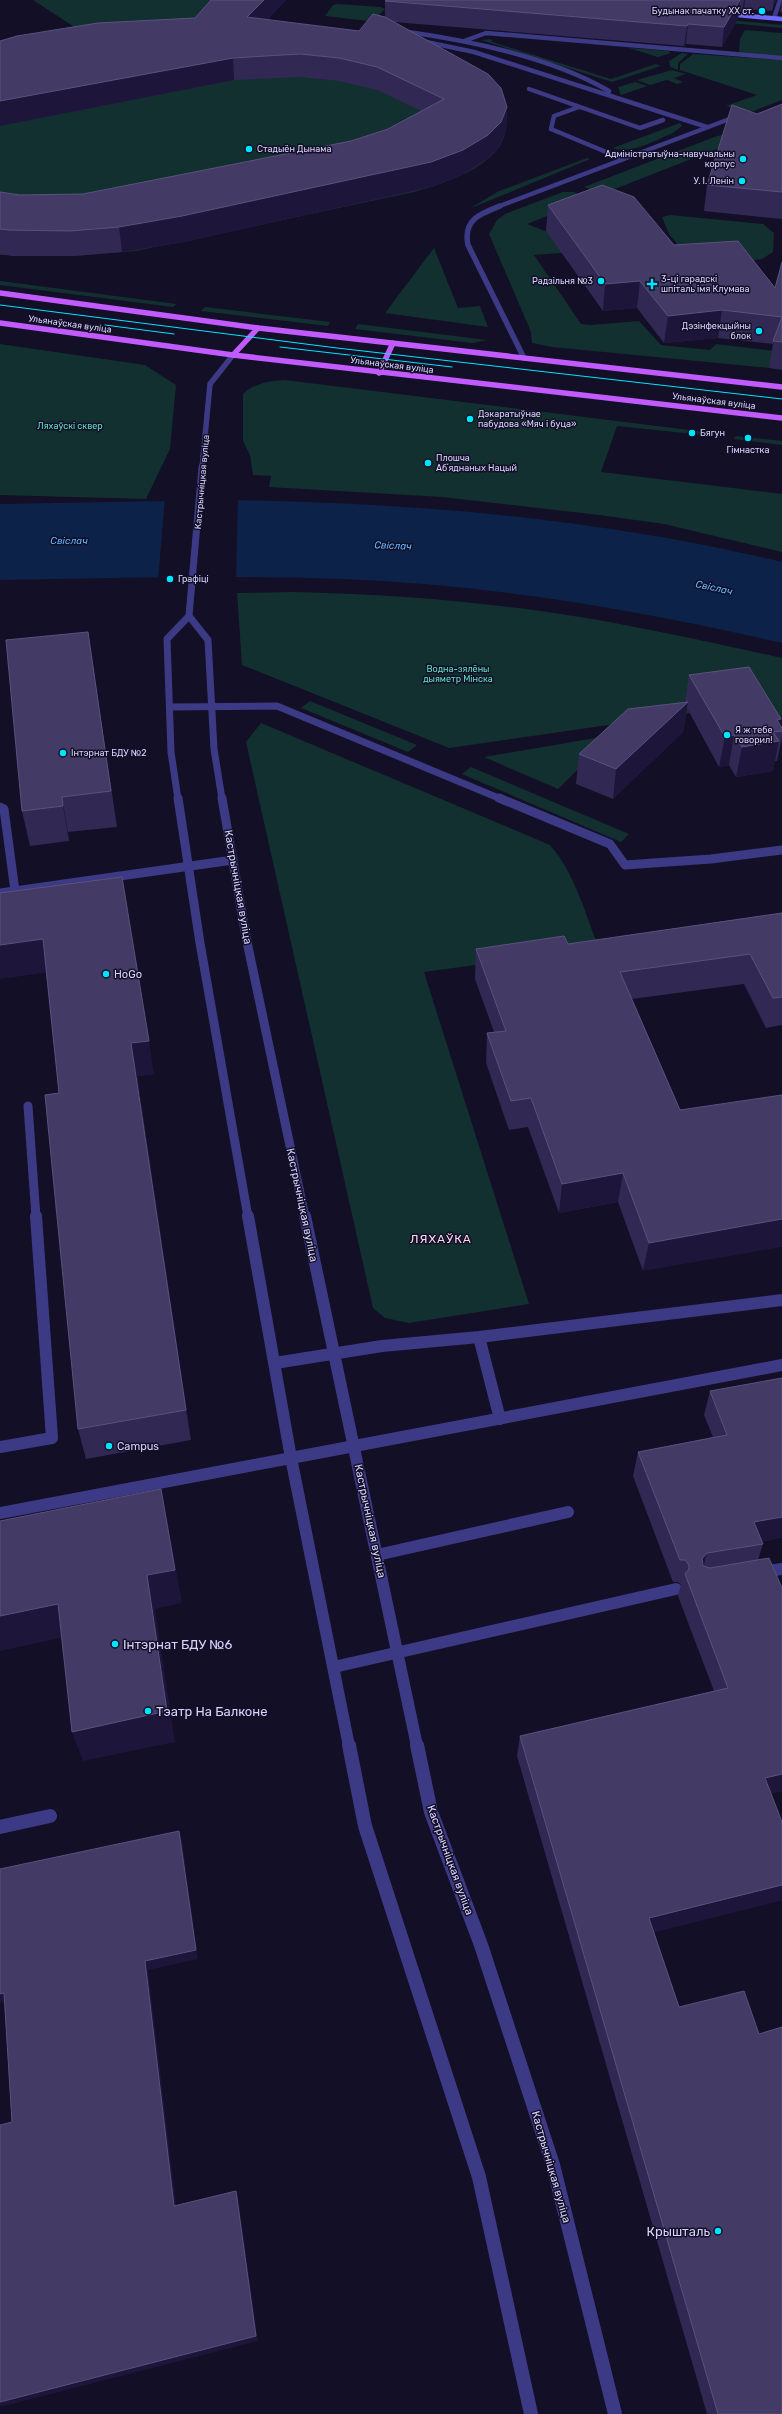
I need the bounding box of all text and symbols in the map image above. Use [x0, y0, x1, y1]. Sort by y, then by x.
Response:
place label: Будынак пачатку XX ст. [652, 6, 754, 16]
marker: Будынак пачатку XX ст. [757, 6, 767, 16]
marker: Стадыён Дынама [244, 144, 254, 154]
place label: Стадыён Дынама [257, 144, 331, 154]
place label: Адміністратыўна-навучальны корпус [605, 149, 735, 169]
marker: Адміністратыўна-навучальны корпус [738, 154, 748, 164]
place label: У. І. Ленін [694, 176, 734, 186]
marker: У. І. Ленін [737, 176, 747, 186]
place label: 3-ці гарадскі шпіталь імя Клумава [661, 274, 750, 294]
place label: Радзільня №3 [532, 276, 593, 286]
marker: Радзільня №3 [596, 276, 606, 286]
marker: 3-ці гарадскі шпіталь імя Клумава [646, 278, 658, 290]
street label: Ульянаўская вуліца [28, 313, 112, 335]
place label: Дэзінфекцыйны блок [682, 321, 751, 341]
marker: Дэзінфекцыйны блок [754, 326, 764, 336]
street label: Ульянаўская вуліца [350, 355, 434, 375]
street label: Ульянаўская вуліца [672, 391, 756, 411]
place label: Дэкаратыўнае пабудова «Мяч і буца» [478, 409, 577, 429]
marker: Дэкаратыўнае пабудова «Мяч і буца» [465, 414, 475, 424]
park label: Ляхаўскі сквер [37, 421, 103, 431]
marker: Бягун [687, 428, 697, 438]
place label: Бягун [700, 428, 725, 438]
marker: Гімнастка [743, 433, 753, 443]
street label: Кастрычніцкая вуліца [193, 434, 211, 530]
place label: Гімнастка [727, 445, 769, 455]
place label: Плошча Абʼяднаных Нацый [436, 453, 517, 473]
marker: Плошча Абʼяднаных Нацый [423, 458, 433, 468]
water label: Свіслач [50, 535, 88, 547]
water label: Свіслач [374, 539, 412, 553]
marker: Графіці [165, 574, 175, 584]
place label: Графіці [178, 574, 209, 584]
water label: Свіслач [694, 578, 734, 598]
park label: Водна-зялёны дыяметр Мінска [423, 664, 493, 684]
place label: Я ж тебе говорил! [735, 725, 772, 745]
marker: Я ж тебе говорил! [722, 730, 732, 740]
marker: Інтэрнат БДУ №2 [58, 748, 68, 758]
place label: Інтэрнат БДУ №2 [71, 748, 147, 758]
street label: Кастрычніцкая вуліца [222, 829, 254, 945]
place label: HoGo [114, 968, 142, 981]
marker: HoGo [101, 969, 111, 979]
street label: Кастрычніцкая вуліца [284, 1147, 320, 1263]
district label: ЛЯХАЎКА [410, 1232, 472, 1246]
place label: Campus [117, 1440, 159, 1453]
marker: Campus [104, 1441, 114, 1451]
street label: Кастрычніцкая вуліца [352, 1463, 388, 1579]
place label: Інтэрнат БДУ №6 [123, 1637, 232, 1652]
marker: Інтэрнат БДУ №6 [110, 1639, 120, 1649]
place label: Тэатр На Балконе [156, 1704, 268, 1719]
marker: Тэатр На Балконе [143, 1706, 153, 1716]
street label: Кастрычніцкая вуліца [424, 1803, 476, 1917]
street label: Кастрычніцкая вуліца [529, 2110, 573, 2224]
place label: Крышталь [647, 2224, 710, 2239]
marker: Крышталь [713, 2226, 723, 2236]

